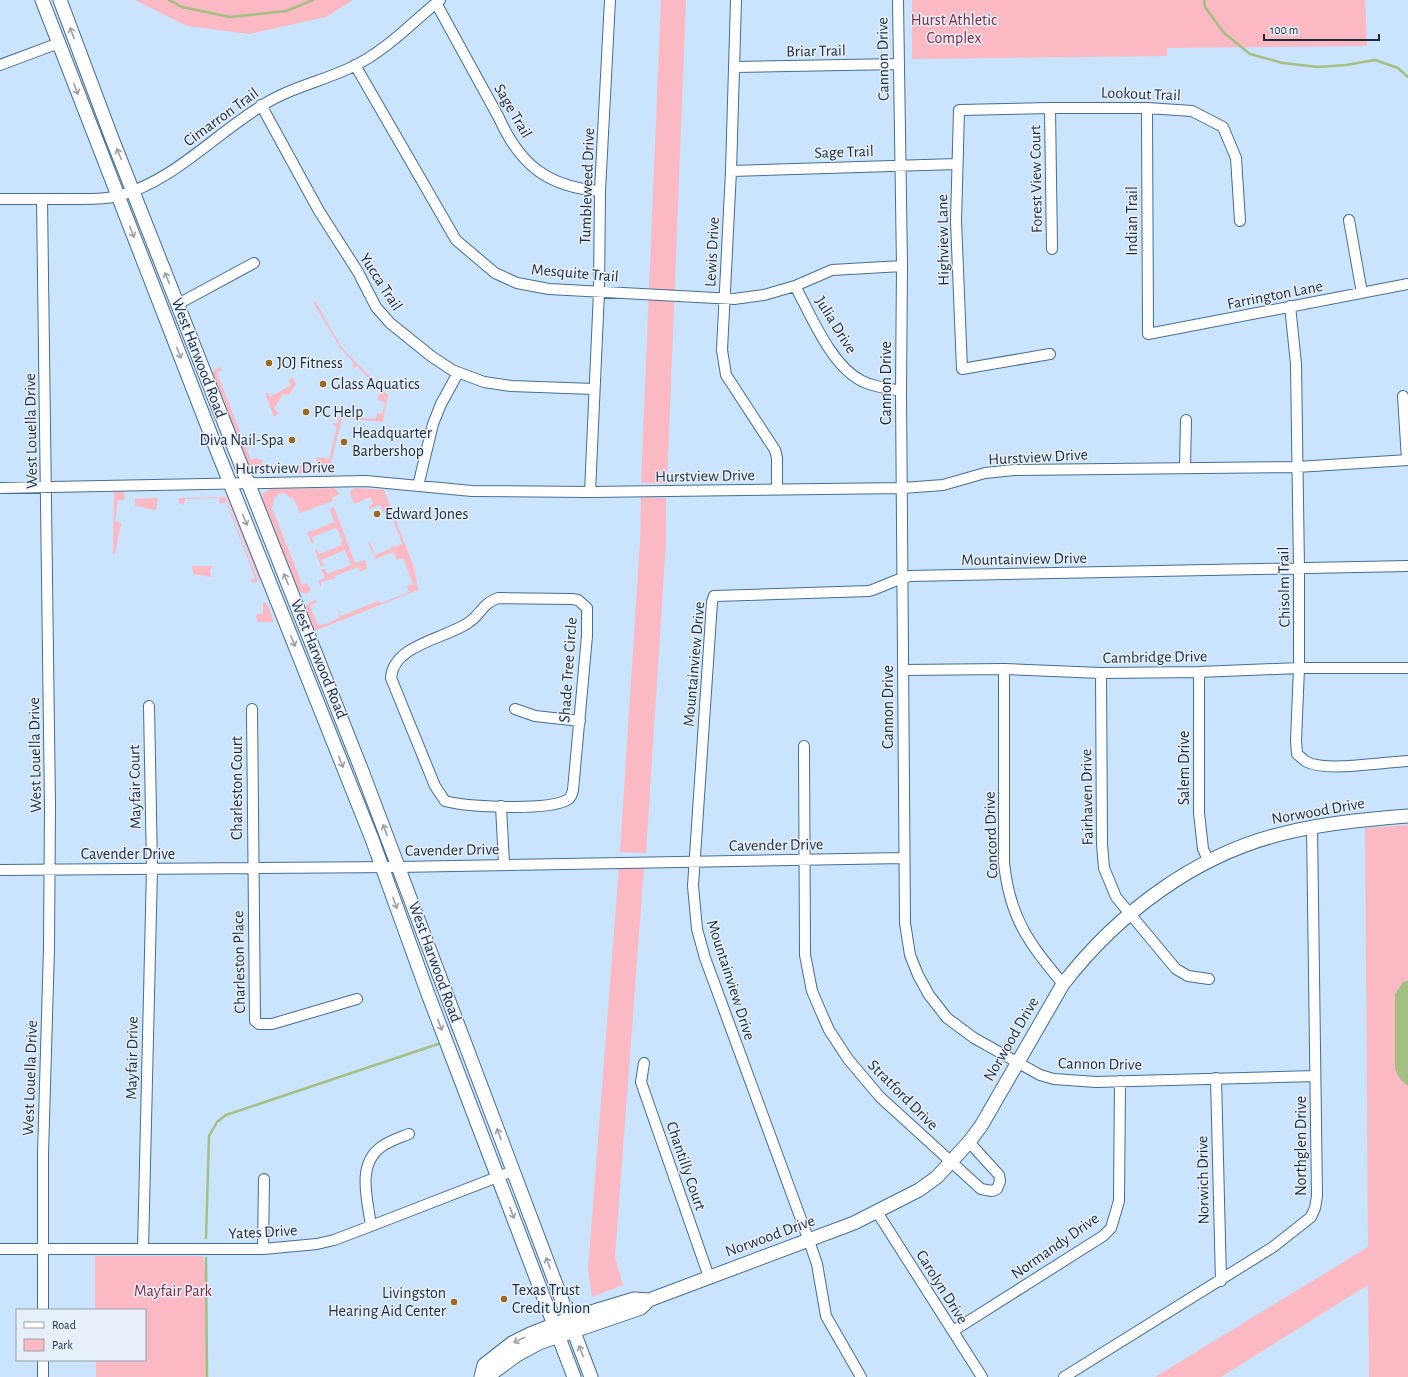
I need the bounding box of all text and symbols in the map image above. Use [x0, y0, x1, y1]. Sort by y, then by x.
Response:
park label: Hurst Athletic Complex [911, 12, 997, 46]
scale bar [1264, 16, 1379, 42]
street label: Cannon Drive [874, 17, 892, 101]
text: 100 m [1270, 24, 1298, 36]
one-way arrow [68, 26, 75, 39]
street label: Briar Trail [786, 42, 846, 60]
street label: Sage Trail [491, 81, 535, 141]
one-way arrow [73, 82, 81, 94]
street label: Cimarron Trail [181, 85, 261, 149]
street label: Lookout Trail [1101, 85, 1181, 103]
street label: Forest View Court [1027, 125, 1045, 233]
street label: Tumbleweed Drive [577, 127, 597, 245]
street label: Sage Trail [814, 143, 874, 161]
one-way arrow [114, 149, 122, 161]
street label: Indian Trail [1124, 186, 1140, 256]
street label: Highview Lane [934, 194, 952, 286]
street label: Lewis Drive [702, 216, 722, 288]
one-way arrow [128, 226, 136, 238]
street label: Yucca Trail [357, 250, 405, 314]
street label: Mesquite Trail [531, 261, 619, 285]
one-way arrow [163, 273, 171, 285]
street label: Farrington Lane [1226, 278, 1324, 312]
street label: Julia Drive [812, 294, 860, 356]
street label: West Harwood Road [169, 296, 229, 420]
street label: Cannon Drive [878, 341, 894, 425]
one-way arrow [176, 347, 183, 359]
place label: JOJ Fitness [277, 355, 343, 371]
marker: JOJ Fitness [264, 358, 274, 368]
street label: West Louella Drive [22, 373, 40, 489]
place label: Glass Aquatics [331, 376, 420, 392]
marker: Glass Aquatics [318, 379, 328, 389]
place label: PC Help [314, 404, 363, 420]
marker: PC Help [301, 407, 311, 417]
place label: Headquarter Barbershop [352, 425, 433, 459]
place label: Diva Nail-Spa [199, 432, 284, 448]
marker: Diva Nail-Spa [287, 435, 297, 445]
marker: Headquarter Barbershop [339, 437, 349, 447]
street label: Hurstview Drive [988, 446, 1088, 468]
street label: Hurstview Drive [235, 459, 335, 477]
street label: Hurstview Drive [655, 467, 755, 485]
place label: Edward Jones [385, 506, 468, 522]
marker: Edward Jones [372, 509, 382, 519]
one-way arrow [242, 514, 250, 526]
street label: Chisolm Trail [1275, 546, 1293, 628]
street label: Mountainview Drive [961, 550, 1087, 568]
one-way arrow [281, 573, 289, 585]
street label: West Harwood Road [288, 597, 350, 721]
street label: Mountainview Drive [681, 601, 707, 727]
street label: Shade Tree Circle [556, 617, 580, 723]
one-way arrow [290, 635, 298, 647]
street label: Cambridge Drive [1102, 648, 1208, 666]
street label: Cannon Drive [880, 665, 896, 749]
street label: West Louella Drive [26, 697, 44, 813]
street label: Salem Drive [1176, 731, 1192, 805]
street label: Charleston Court [229, 736, 245, 840]
street label: Mayfair Court [126, 745, 145, 829]
street label: Fairhaven Drive [1078, 749, 1096, 845]
one-way arrow [338, 755, 346, 767]
street label: Concord Drive [981, 791, 1001, 879]
street label: Norwood Drive [1270, 795, 1366, 827]
one-way arrow [380, 824, 388, 836]
street label: Cavender Drive [729, 836, 823, 854]
street label: Cavender Drive [405, 841, 499, 859]
street label: Cavender Drive [81, 846, 175, 862]
one-way arrow [392, 897, 400, 909]
street label: West Harwood Road [406, 900, 464, 1024]
street label: Charleston Place [230, 910, 248, 1014]
street label: Mountainview Drive [704, 918, 758, 1042]
street label: Norwood Drive [981, 994, 1041, 1084]
street label: Mayfair Drive [123, 1016, 142, 1100]
one-way arrow [437, 1019, 445, 1031]
street label: West Louella Drive [20, 1020, 40, 1136]
street label: Cannon Drive [1058, 1055, 1142, 1073]
street label: Stratford Drive [865, 1057, 941, 1133]
street label: Northglen Drive [1293, 1096, 1309, 1196]
street label: Chantilly Court [662, 1120, 709, 1213]
one-way arrow [495, 1128, 503, 1140]
street label: Norwich Drive [1194, 1135, 1212, 1225]
one-way arrow [508, 1206, 516, 1218]
street label: Normandy Drive [1008, 1210, 1102, 1283]
street label: Norwood Drive [723, 1212, 817, 1260]
street label: Yates Drive [228, 1222, 298, 1242]
street label: Carolyn Drive [912, 1247, 971, 1327]
one-way arrow [543, 1257, 551, 1269]
place label: Texas Trust Credit Union [512, 1282, 590, 1316]
park label: Mayfair Park [134, 1283, 213, 1300]
place label: Livingston Hearing Aid Center [328, 1285, 447, 1319]
marker: Texas Trust Credit Union [499, 1294, 509, 1304]
marker: Livingston Hearing Aid Center [449, 1297, 459, 1307]
legend [16, 1309, 146, 1361]
text: Road [52, 1319, 76, 1331]
one-way arrow [513, 1336, 525, 1344]
text: Park [52, 1339, 73, 1351]
one-way arrow [576, 1346, 584, 1358]

